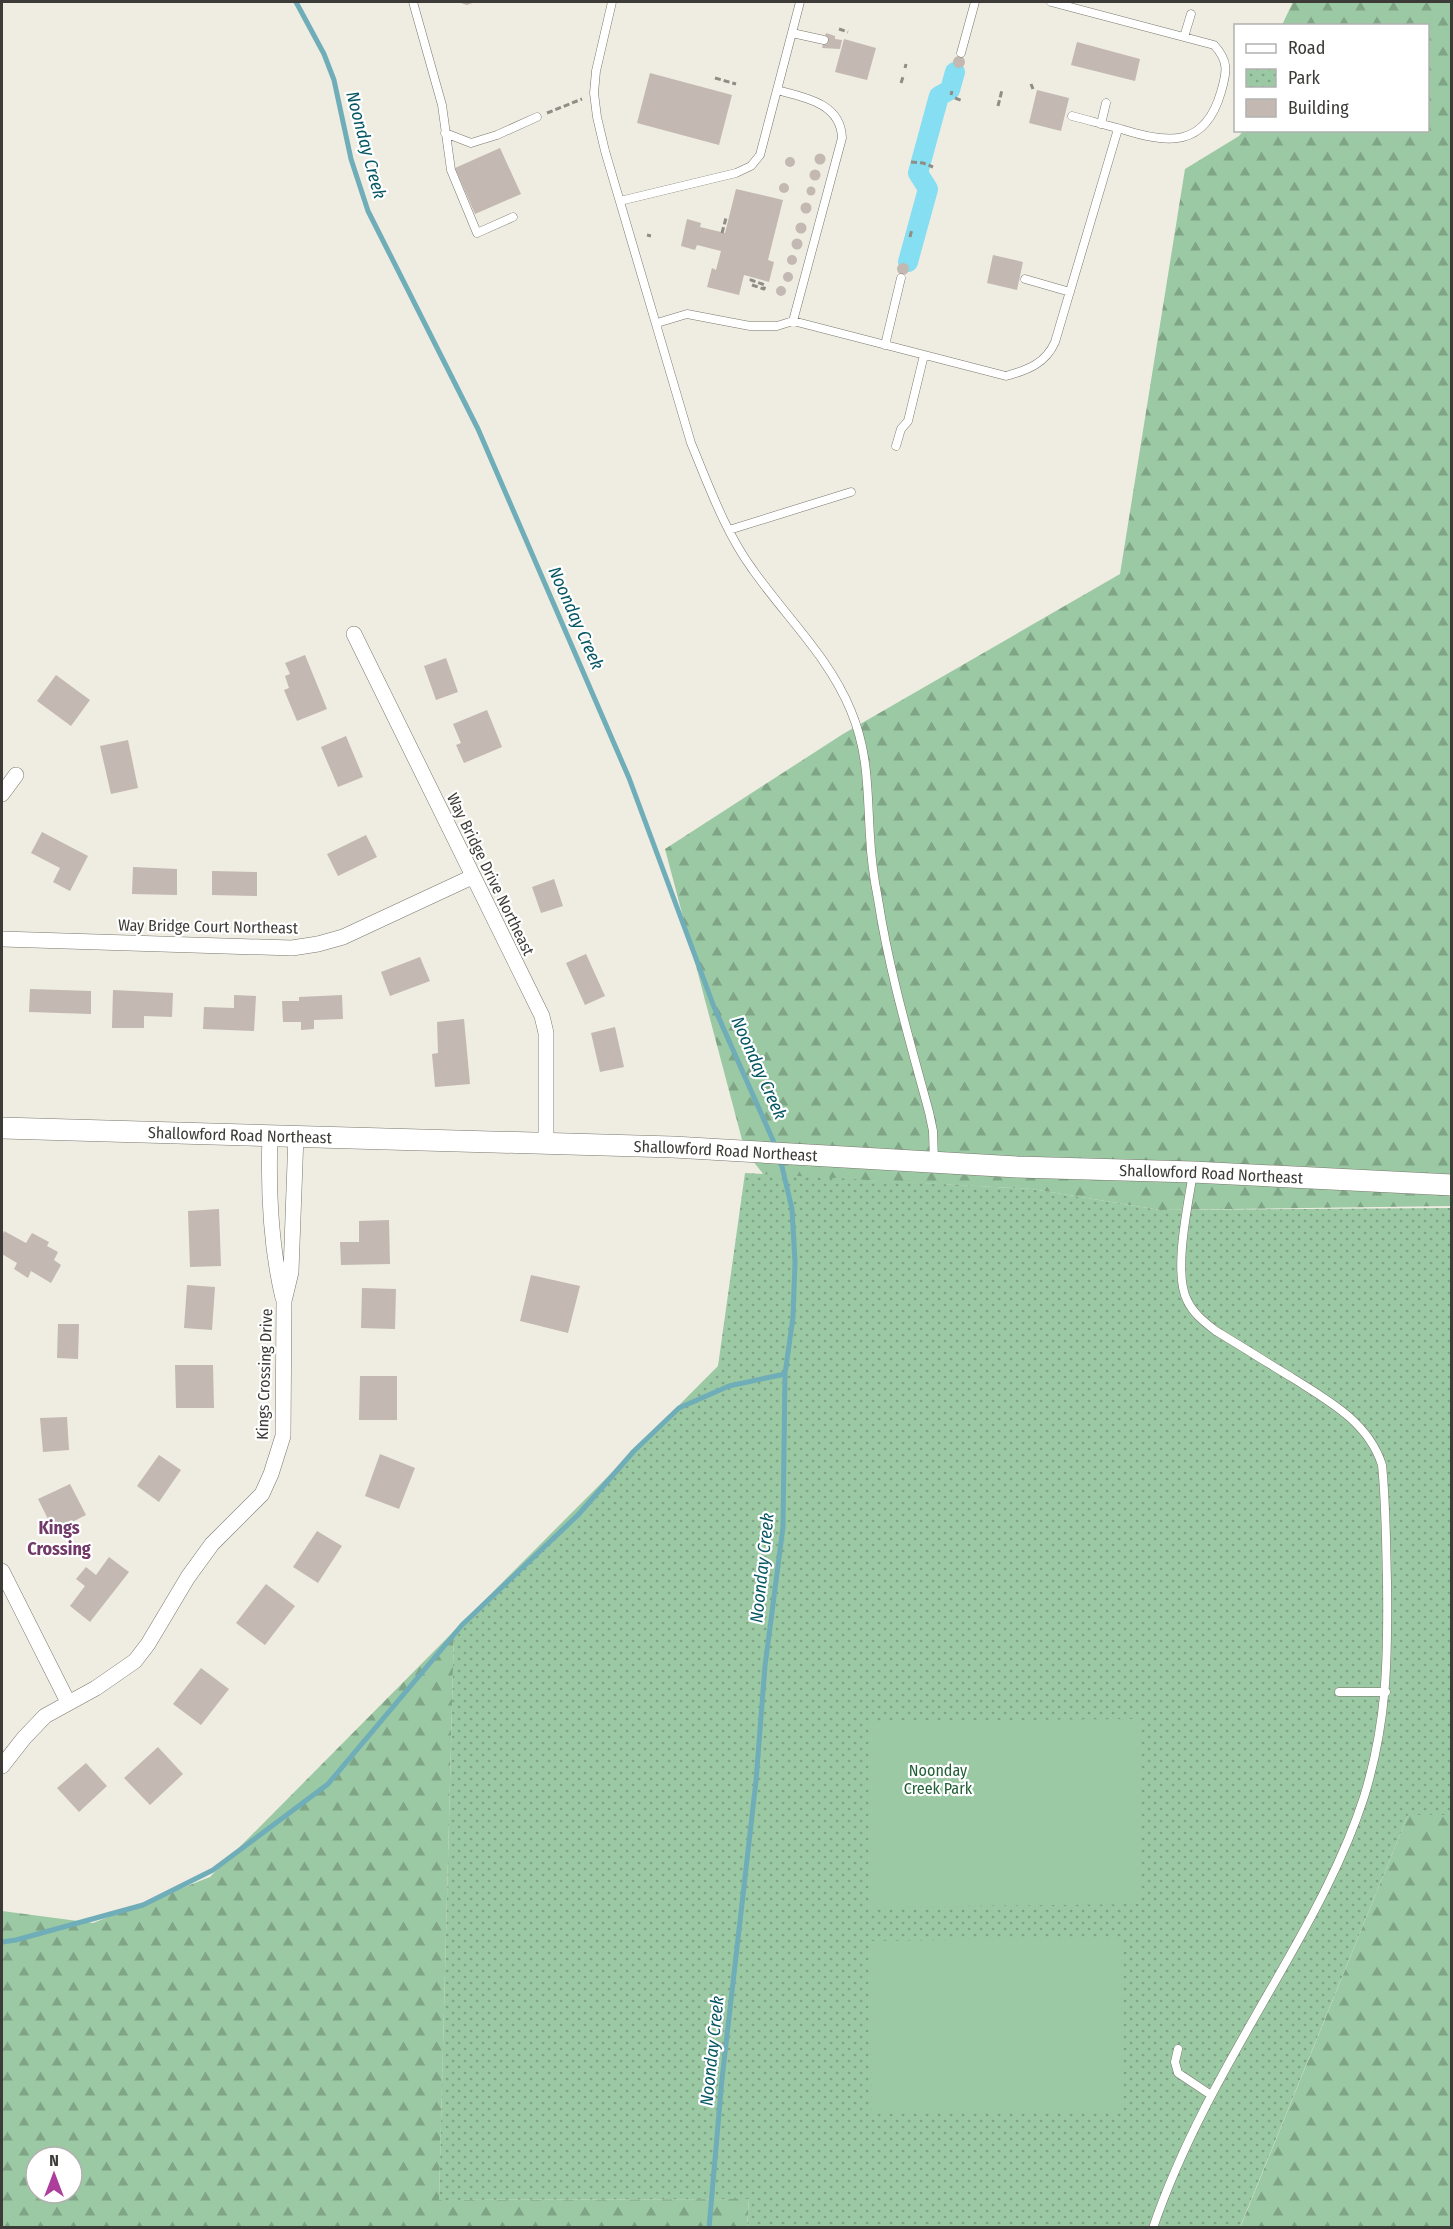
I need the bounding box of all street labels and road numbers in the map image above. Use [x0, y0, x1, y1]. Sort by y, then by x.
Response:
street label: Way Bridge Drive Northeast [443, 790, 539, 959]
street label: Way Bridge Court Northeast [118, 915, 299, 938]
street label: Shallowford Road Northeast [148, 1123, 333, 1147]
street label: Shallowford Road Northeast [633, 1137, 819, 1165]
street label: Shallowford Road Northeast [1119, 1161, 1304, 1188]
street label: Kings Crossing Drive [253, 1308, 276, 1440]

